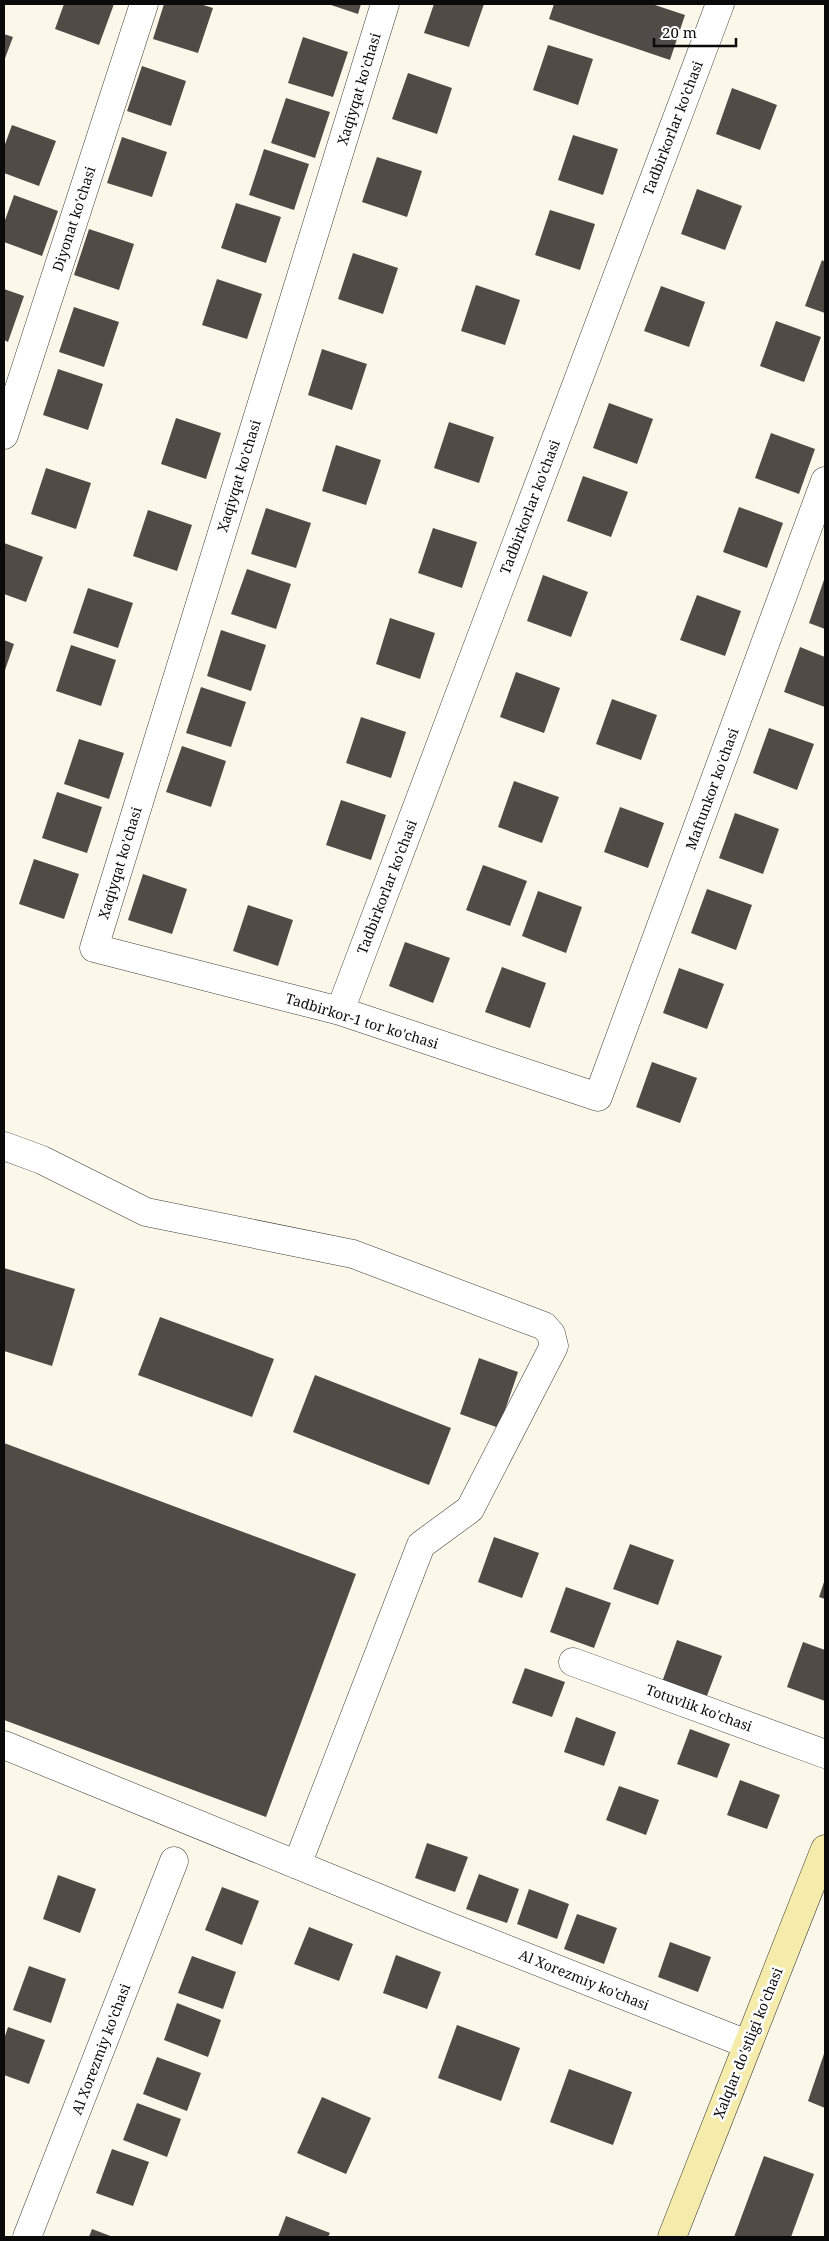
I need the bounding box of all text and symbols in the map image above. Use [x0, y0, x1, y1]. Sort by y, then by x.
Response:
scale bar [654, 15, 736, 47]
text: 20 m [662, 22, 697, 42]
street label: Xaqiyqat ko'chasi [332, 30, 385, 147]
street label: Tadbirkorlar ko'chasi [638, 57, 707, 198]
street label: Diyonat ko'chasi [48, 163, 100, 274]
street label: Xaqiyqat ko'chasi [212, 417, 265, 534]
street label: Tadbirkorlar ko'chasi [495, 436, 564, 577]
street label: Maftunkor ko'chasi [681, 725, 743, 852]
street label: Xaqiyqat ko'chasi [93, 804, 146, 921]
street label: Tadbirkorlar ko'chasi [352, 816, 421, 957]
street label: Tadbirkor-1 tor ko'chasi [283, 988, 442, 1053]
street label: Totuvlik ko'chasi [643, 1679, 755, 1736]
street label: Al Xorezmiy ko'chasi [516, 1945, 653, 2015]
street label: Xalqlar do'stligi ko'chasi [709, 1964, 787, 2121]
street label: Al Xorezmiy ko'chasi [67, 1980, 134, 2117]

